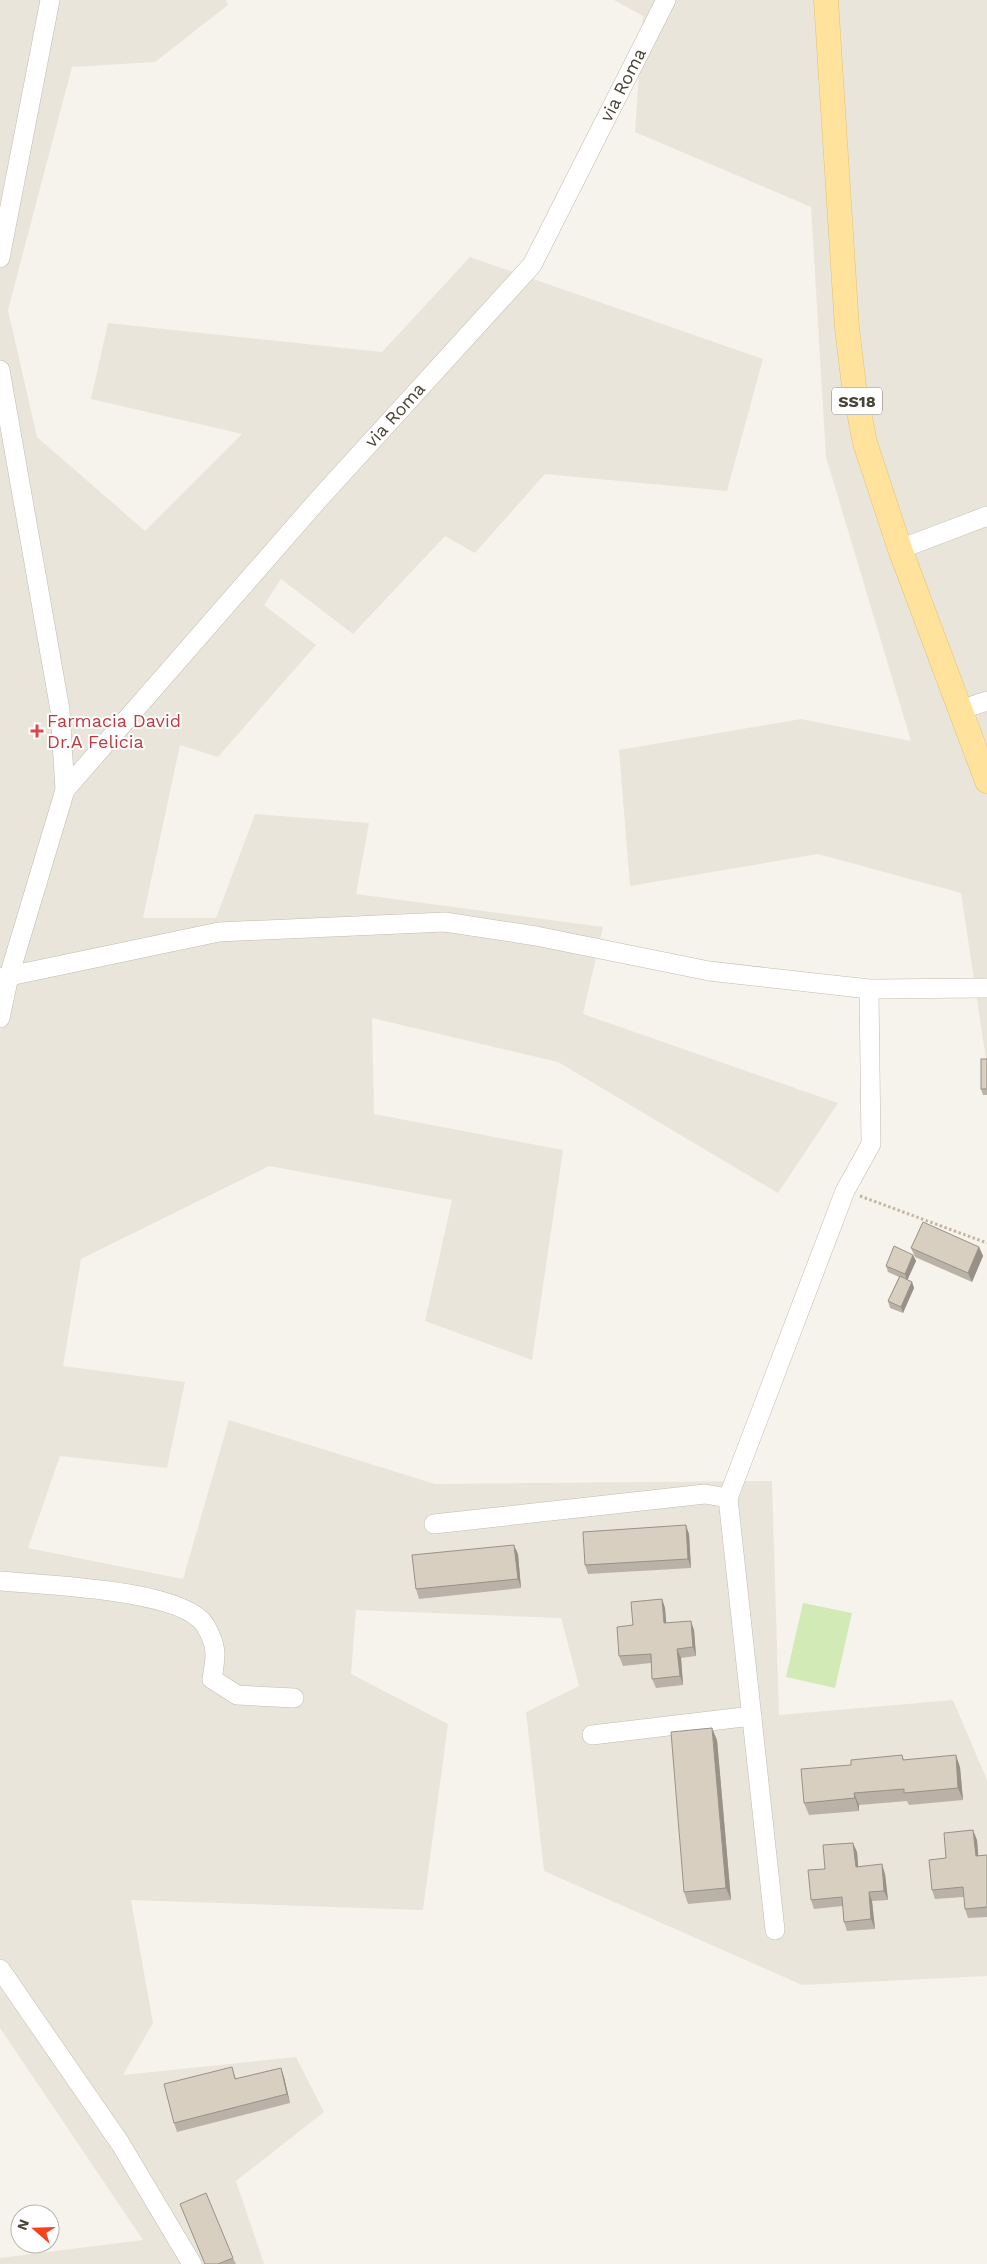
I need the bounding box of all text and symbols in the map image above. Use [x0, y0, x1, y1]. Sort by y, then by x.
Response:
street label: via Roma [595, 44, 650, 125]
street label: via Roma [360, 378, 429, 451]
road number: SS18 [832, 388, 882, 414]
place label: Farmacia David Dr.A Felicia [47, 710, 181, 752]
marker: Farmacia David Dr.A Felicia [31, 725, 43, 737]
north arrow [10, 2204, 60, 2254]
text: N [13, 2217, 32, 2232]

